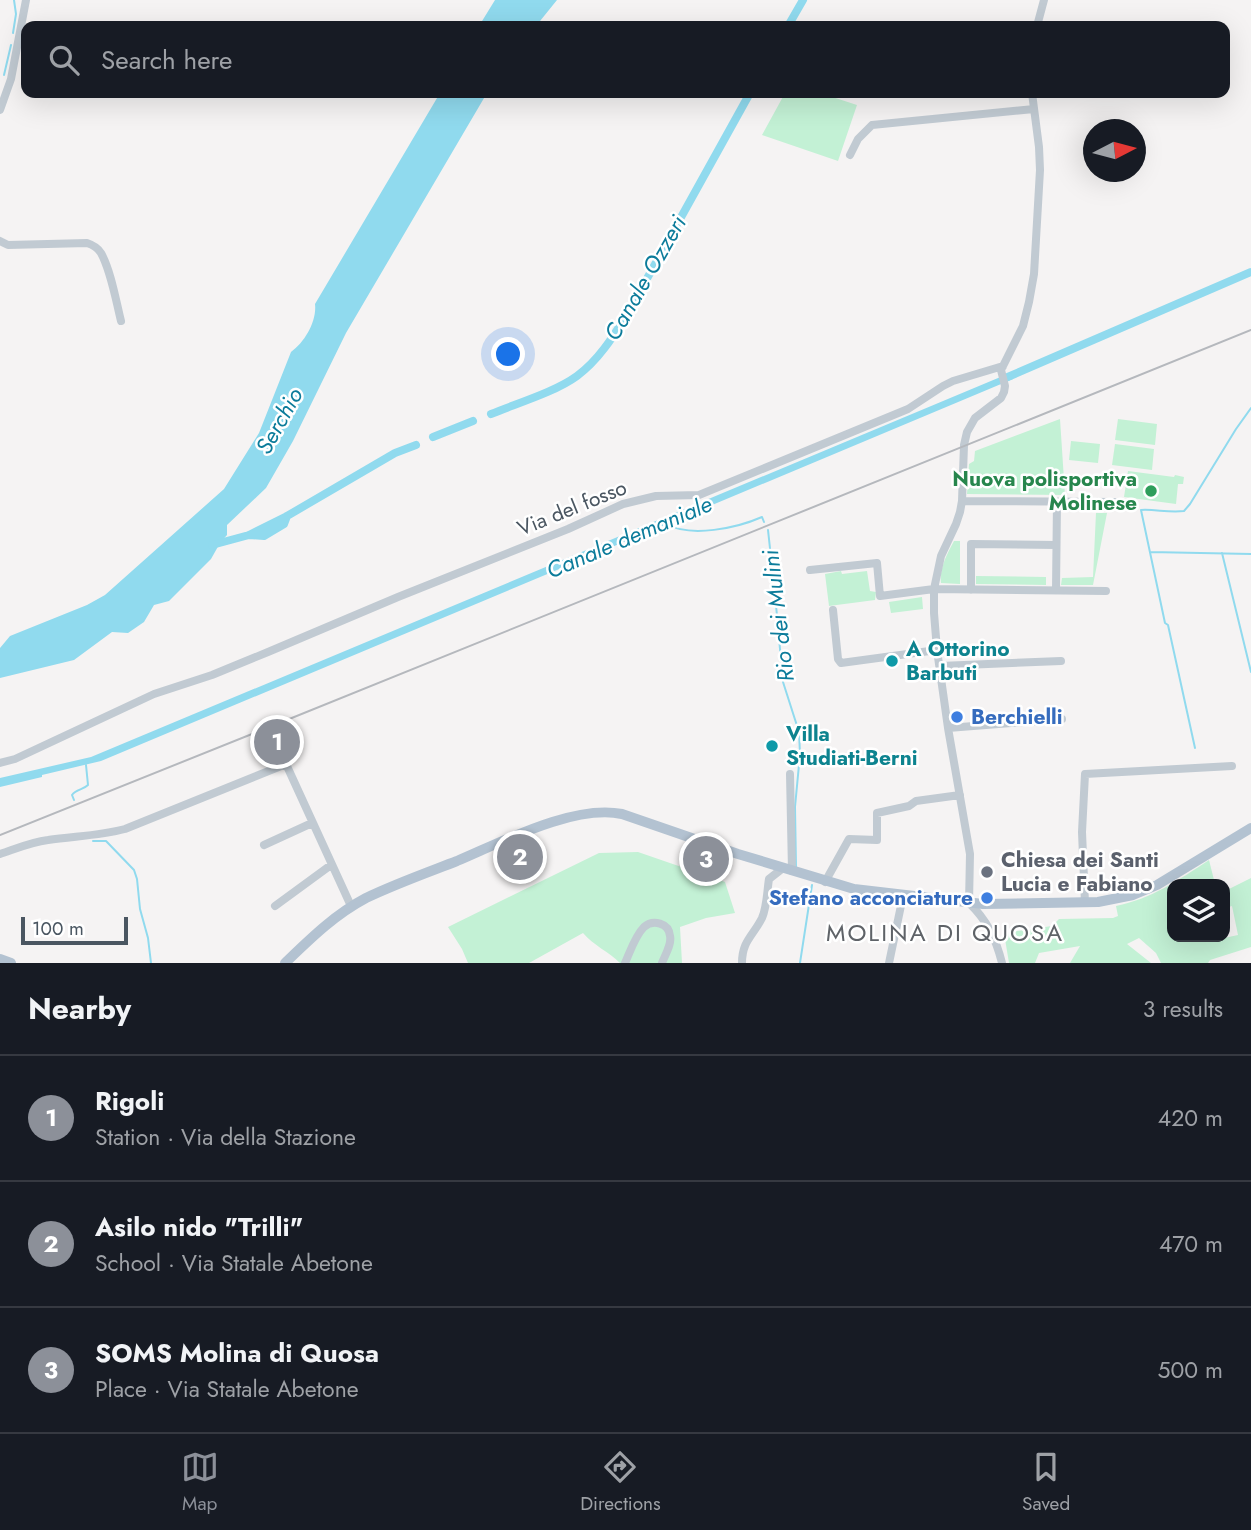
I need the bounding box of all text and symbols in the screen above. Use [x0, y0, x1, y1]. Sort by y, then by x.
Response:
search box [21, 21, 1230, 98]
icon: search [45, 41, 83, 79]
text: Search here [101, 41, 233, 79]
north arrow [1083, 119, 1146, 182]
water label: Canale Ozzeri [595, 208, 695, 347]
your location [491, 337, 525, 371]
water label: Serchio [247, 381, 312, 460]
place label: Nuova polisportiva Molinese [952, 464, 1137, 518]
street label: Via del fosso [513, 472, 631, 544]
marker: Nuova polisportiva Molinese [1143, 483, 1159, 499]
water label: Canale demaniale [541, 487, 718, 587]
water label: Rio dei Mulini [753, 547, 803, 684]
place label: A Ottorino Barbuti [905, 634, 1010, 688]
marker: A Ottorino Barbuti [884, 653, 900, 669]
place label: Berchielli [971, 702, 1063, 732]
marker: Berchielli [949, 709, 965, 725]
pin: 1 [254, 716, 300, 768]
place label: Villa Studiati-Berni [785, 719, 918, 773]
marker: Villa Studiati-Berni [764, 738, 780, 754]
pin: 2 [497, 831, 543, 883]
pin: 3 [683, 833, 729, 885]
place label: Chiesa dei Santi Lucia e Fabiano [1001, 845, 1159, 899]
marker: Chiesa dei Santi Lucia e Fabiano [979, 864, 995, 880]
map controls [1167, 879, 1230, 942]
button: layers [1167, 879, 1230, 942]
place label: Stefano acconciature [769, 883, 973, 913]
marker: Stefano acconciature [979, 890, 995, 906]
scale bar [21, 914, 128, 946]
text: 100 m [32, 915, 84, 942]
district label: MOLINA DI QUOSA [826, 915, 1064, 950]
text: Nearby [28, 987, 131, 1030]
text: 3 results [1143, 992, 1223, 1026]
text: Rigoli [95, 1082, 164, 1120]
text: 1 [45, 1101, 57, 1135]
text: 420 m [1158, 1101, 1223, 1135]
text: Station · Via della Stazione [95, 1120, 356, 1154]
text: Asilo nido "Trilli" [95, 1208, 303, 1246]
text: 2 [43, 1227, 59, 1261]
text: 470 m [1159, 1227, 1223, 1261]
text: School · Via Statale Abetone [95, 1246, 373, 1280]
text: SOMS Molina di Quosa [95, 1334, 379, 1372]
text: 3 [44, 1353, 58, 1387]
text: 500 m [1158, 1353, 1223, 1387]
text: Place · Via Statale Abetone [95, 1372, 359, 1406]
tab: Map [181, 1448, 219, 1517]
tab: Directions [580, 1448, 661, 1517]
tab: Saved [1022, 1448, 1070, 1517]

